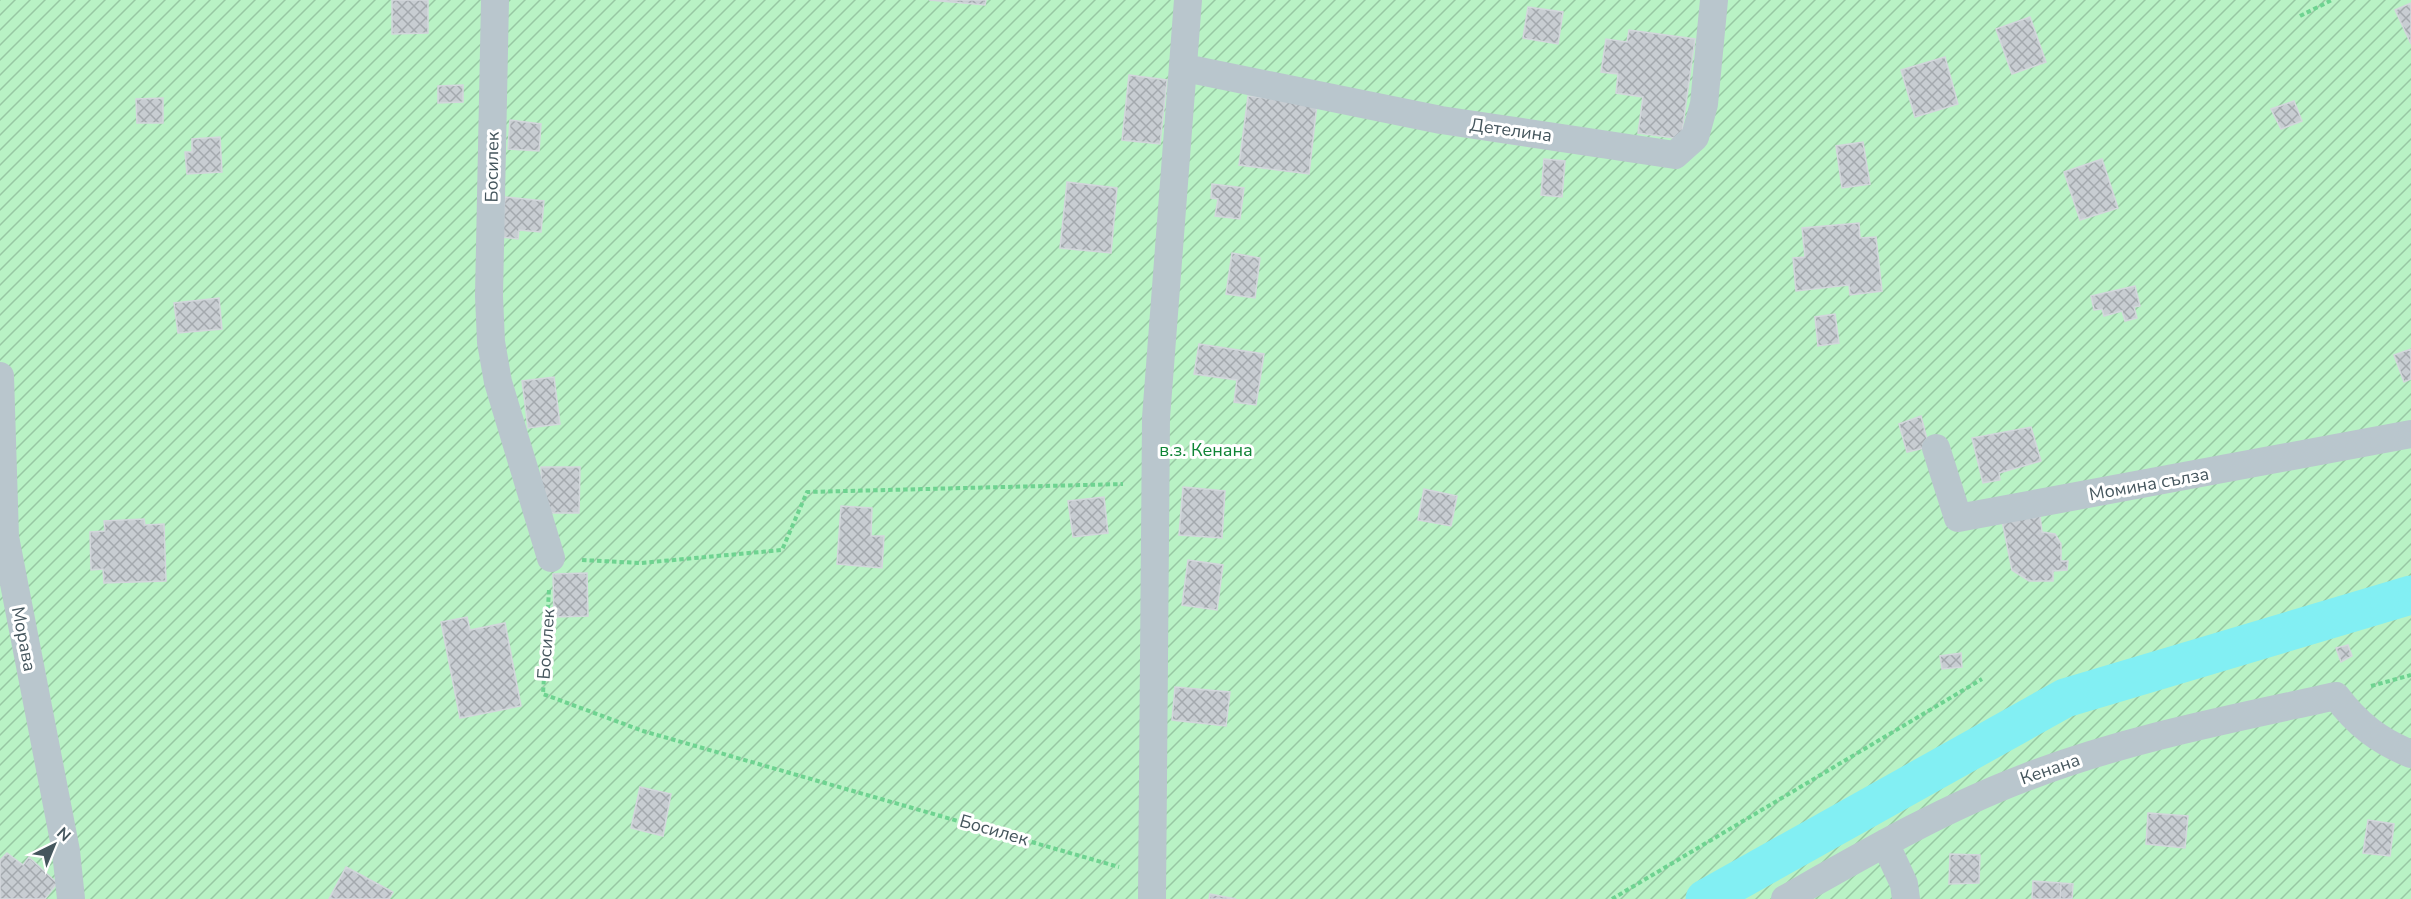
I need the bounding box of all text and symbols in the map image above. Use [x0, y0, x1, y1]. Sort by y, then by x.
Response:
street label: Детелина [1468, 112, 1554, 148]
street label: Босилек [479, 131, 505, 203]
park label: в.з. Кенана [1159, 438, 1253, 462]
street label: Момина сълза [2087, 462, 2211, 506]
street label: Морава [6, 605, 42, 673]
street label: Босилек [532, 607, 560, 680]
street label: Кенана [2017, 748, 2083, 790]
street label: Босилек [957, 809, 1032, 851]
north arrow [24, 815, 84, 875]
text: N [52, 823, 75, 847]

